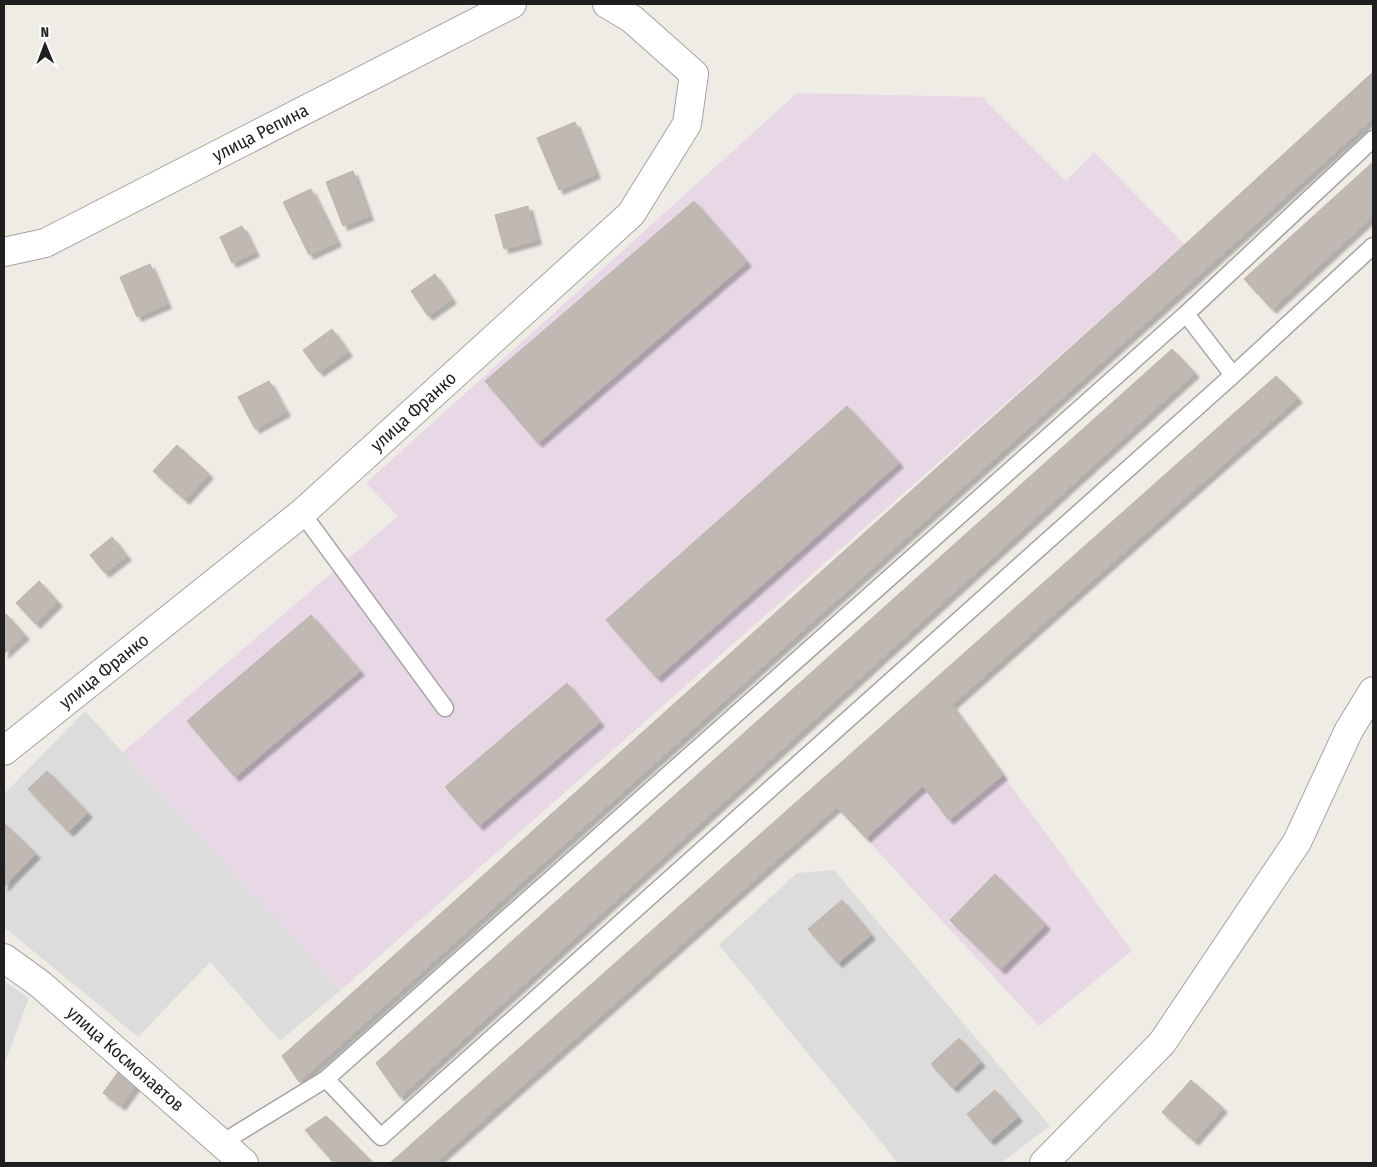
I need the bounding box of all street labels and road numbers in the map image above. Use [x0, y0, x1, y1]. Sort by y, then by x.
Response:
street label: улица Репина [209, 99, 312, 166]
street label: улица Франко [366, 367, 461, 456]
street label: улица Франко [55, 629, 153, 713]
street label: улица Космонавтов [62, 1002, 189, 1116]

